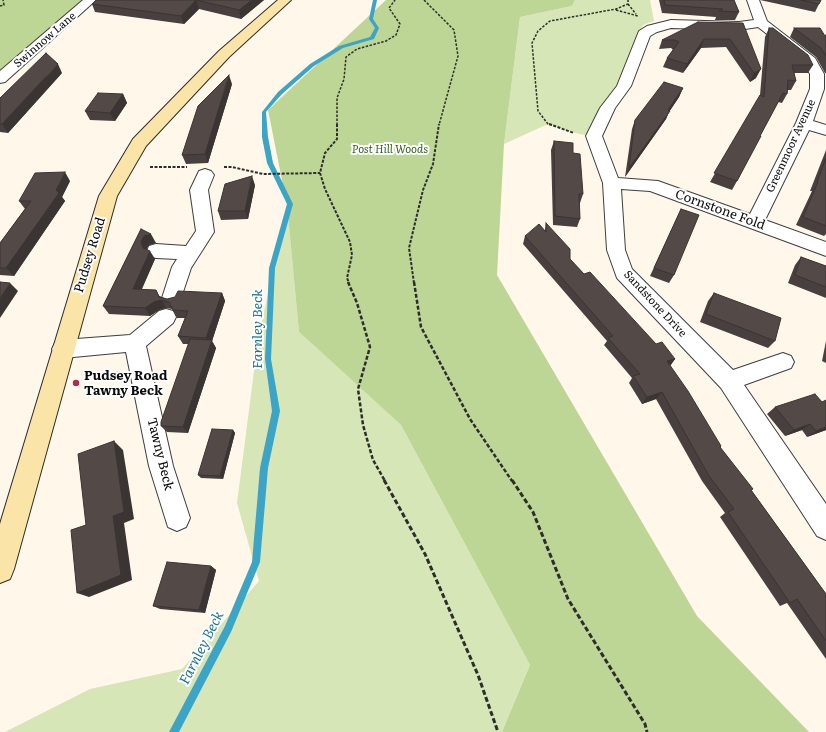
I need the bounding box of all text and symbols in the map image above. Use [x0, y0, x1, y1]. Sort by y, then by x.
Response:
street label: Swinnow Lane [11, 10, 79, 70]
street label: Greenmoor Avenue [764, 97, 818, 195]
park label: Post Hill Woods [352, 143, 428, 157]
street label: Cornstone Fold [673, 186, 767, 234]
street label: Pudsey Road [71, 215, 109, 295]
street label: Sandstone Drive [621, 268, 689, 340]
water label: Farnley Beck [250, 289, 266, 369]
place label: Pudsey Road Tawny Beck [84, 368, 167, 399]
marker: Pudsey Road Tawny Beck [71, 378, 81, 388]
street label: Tawny Beck [143, 416, 177, 492]
water label: Farnley Beck [176, 609, 228, 687]

